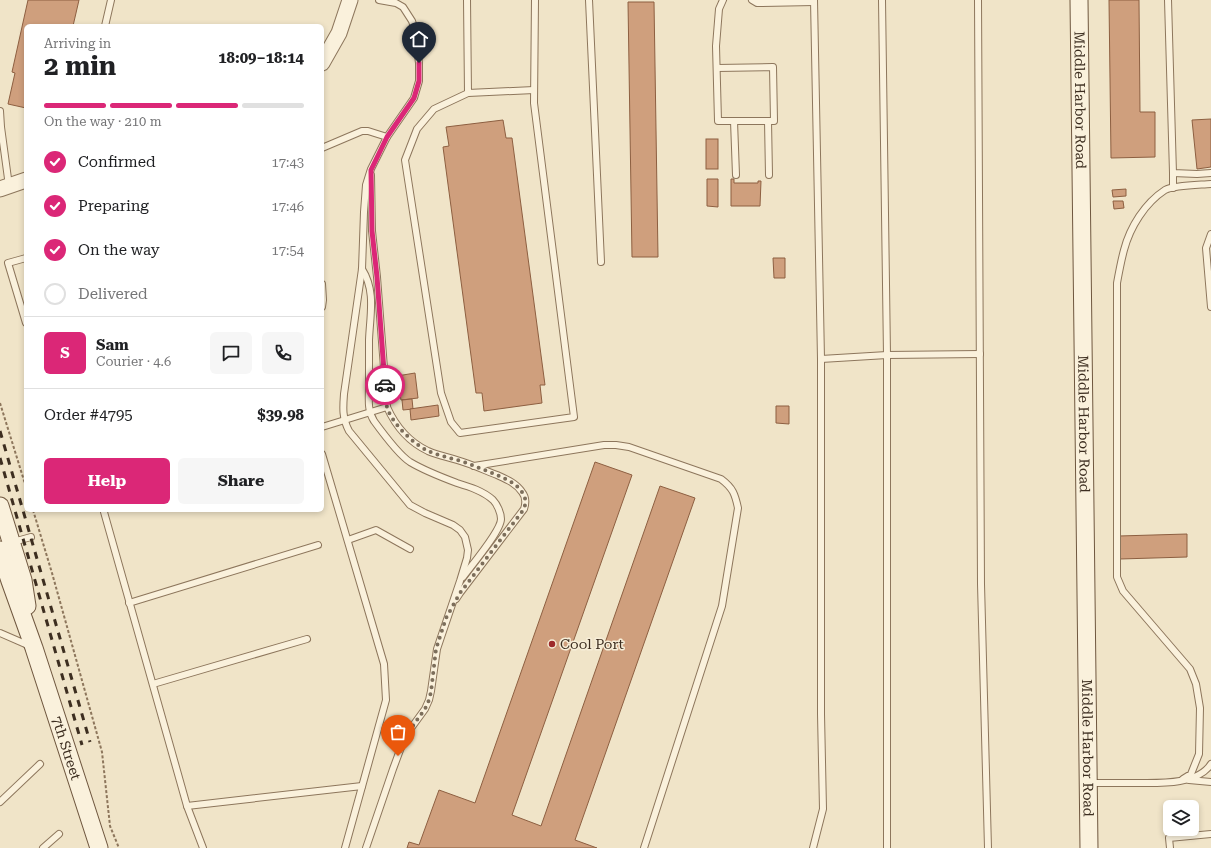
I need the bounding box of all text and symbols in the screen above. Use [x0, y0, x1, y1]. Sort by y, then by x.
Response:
pin [402, 22, 436, 63]
icon: home [408, 28, 430, 50]
street label: Middle Harbor Road [1071, 31, 1089, 169]
text: Arriving in [44, 36, 111, 51]
text: 18:09–18:14 [218, 49, 304, 67]
text: 2 min [44, 51, 116, 81]
text: On the way · 210 m [44, 114, 161, 129]
icon: check [44, 151, 66, 173]
text: Confirmed [78, 153, 156, 171]
text: 17:43 [272, 155, 304, 170]
icon: check [44, 195, 66, 217]
text: Preparing [78, 197, 149, 215]
text: 17:46 [272, 199, 304, 214]
icon: check [44, 239, 66, 261]
text: On the way [78, 241, 160, 259]
text: 17:54 [272, 243, 304, 258]
text: Delivered [78, 285, 148, 303]
button: chat [210, 332, 252, 374]
button: phone [262, 332, 304, 374]
text: Sam [96, 336, 129, 354]
text: S [60, 344, 70, 362]
text: Courier · 4.6 [96, 354, 171, 369]
street label: Middle Harbor Road [1075, 355, 1093, 493]
courier [365, 365, 405, 405]
icon: car [374, 374, 396, 396]
text: Order #4795 [44, 406, 133, 424]
text: $39.98 [257, 406, 304, 424]
button: Help [44, 458, 170, 504]
button: Share [178, 458, 304, 504]
place label: Cool Port [560, 636, 624, 652]
marker: Cool Port [547, 639, 557, 649]
street label: Middle Harbor Road [1079, 679, 1097, 817]
street label: 7th Street [49, 714, 84, 782]
pin [381, 715, 415, 756]
icon: bag [387, 721, 409, 743]
map controls [1163, 800, 1199, 836]
button: layers [1163, 800, 1199, 836]

